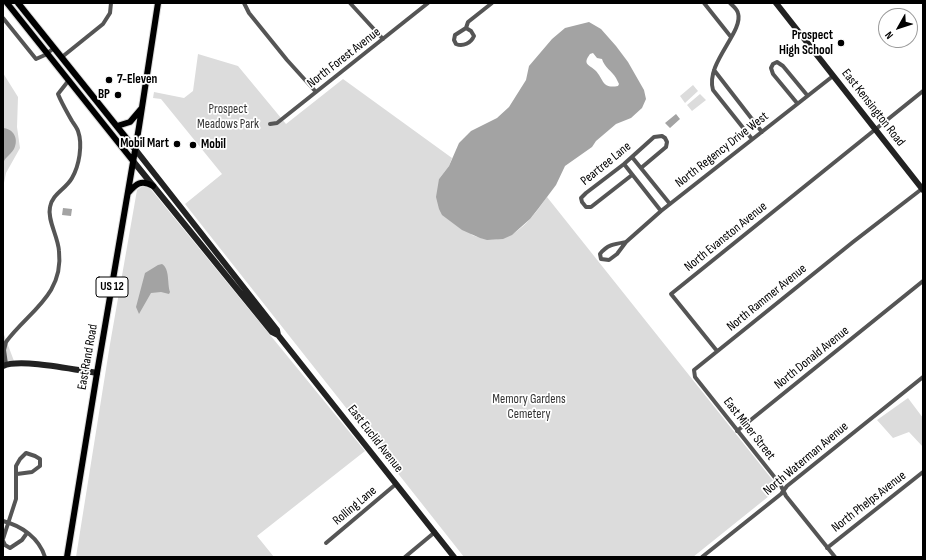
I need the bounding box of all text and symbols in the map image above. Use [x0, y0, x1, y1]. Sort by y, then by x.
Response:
north arrow [878, 8, 918, 48]
street label: North Forest Avenue [304, 24, 384, 92]
place label: Prospect High School [779, 28, 833, 59]
text: N [882, 29, 896, 42]
marker: Prospect High School [836, 38, 846, 48]
street label: East Kensington Road [838, 66, 908, 150]
place label: 7-Eleven [117, 72, 157, 88]
marker: 7-Eleven [104, 75, 114, 85]
place label: BP [98, 87, 110, 103]
marker: BP [113, 90, 123, 100]
park label: Prospect Meadows Park [197, 102, 259, 133]
street label: North Regency Drive West [672, 109, 772, 191]
place label: Mobil Mart [120, 136, 169, 152]
place label: Mobil [201, 137, 226, 153]
marker: Mobil Mart [172, 139, 182, 149]
street label: Peartree Lane [578, 139, 634, 189]
marker: Mobil [188, 140, 198, 150]
street label: North Evanston Avenue [682, 199, 770, 275]
street label: North Rammer Avenue [724, 261, 810, 335]
road number: US 12 [96, 277, 128, 297]
street label: East Rand Road [75, 323, 101, 391]
street label: North Donald Avenue [772, 323, 852, 393]
park label: Memory Gardens Cemetery [492, 392, 566, 423]
street label: East Miner Street [720, 395, 778, 463]
street label: East Euclid Avenue [344, 402, 406, 476]
street label: North Waterman Avenue [760, 419, 852, 499]
street label: North Phelps Avenue [829, 468, 909, 536]
street label: Rolling Lane [330, 483, 380, 529]

